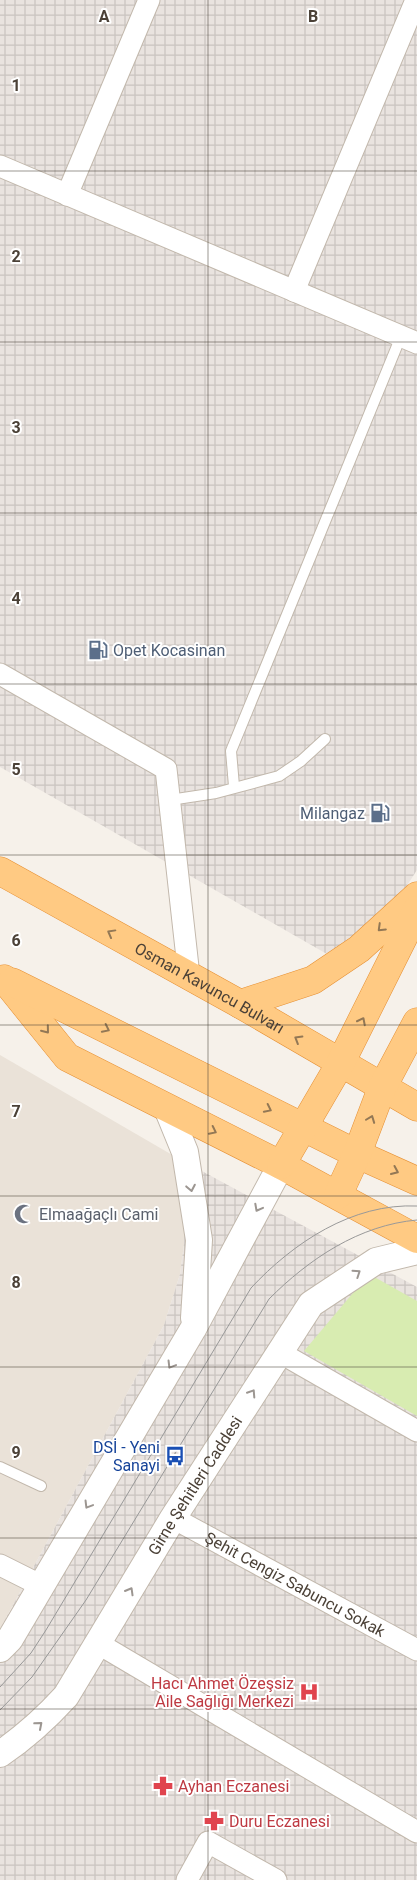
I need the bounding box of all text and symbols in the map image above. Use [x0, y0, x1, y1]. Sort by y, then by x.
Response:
text: A [99, 7, 110, 26]
text: B [308, 7, 318, 26]
text: 1 [11, 76, 21, 95]
text: 2 [11, 247, 21, 266]
text: 3 [11, 418, 21, 437]
text: 4 [11, 589, 21, 608]
fuel station icon: Opet Kocasinan [87, 639, 109, 661]
place label: Opet Kocasinan [113, 641, 225, 660]
text: 5 [11, 760, 21, 779]
fuel station icon: Milangaz [369, 802, 391, 824]
place label: Milangaz [300, 804, 365, 823]
one-way arrow [377, 922, 386, 931]
one-way arrow [108, 929, 117, 939]
text: 6 [11, 931, 21, 950]
street label: Osman Kavuncu Bulvarı [131, 939, 288, 1038]
one-way arrow [355, 1017, 365, 1026]
one-way arrow [101, 1023, 110, 1033]
one-way arrow [40, 1025, 49, 1034]
one-way arrow [294, 1036, 303, 1046]
text: 7 [11, 1102, 21, 1121]
one-way arrow [263, 1103, 272, 1113]
one-way arrow [365, 1115, 375, 1123]
one-way arrow [208, 1125, 217, 1135]
one-way arrow [390, 1164, 399, 1175]
one-way arrow [186, 1183, 196, 1192]
mosque icon: Elmaağaçlı Cami [13, 1203, 35, 1225]
one-way arrow [254, 1203, 264, 1212]
place label: Elmaağaçlı Cami [39, 1205, 158, 1224]
one-way arrow [351, 1270, 361, 1279]
text: 8 [11, 1273, 21, 1292]
one-way arrow [168, 1360, 178, 1369]
one-way arrow [246, 1390, 255, 1399]
street label: Girne Şehitleri Caddesi [144, 1413, 246, 1558]
place label: DSİ - Yeni Sanayi [93, 1438, 160, 1475]
text: 9 [11, 1443, 21, 1462]
bus stop icon: DSİ - Yeni Sanayi [164, 1445, 186, 1467]
one-way arrow [84, 1499, 94, 1508]
street label: Şehit Cengiz Sabuncu Sokak [202, 1528, 389, 1641]
one-way arrow [124, 1588, 134, 1597]
place label: Hacı Ahmet Özeşsiz Aile Sağlığı Merkezi [151, 1674, 294, 1711]
hospital icon: Hacı Ahmet Özeşsiz Aile Sağlığı Merkezi [298, 1681, 320, 1703]
one-way arrow [33, 1721, 42, 1730]
pharmacy icon: Ayhan Eczanesi [152, 1775, 174, 1797]
place label: Ayhan Eczanesi [178, 1777, 289, 1796]
pharmacy icon: Duru Eczanesi [203, 1810, 225, 1832]
place label: Duru Eczanesi [229, 1812, 330, 1831]

